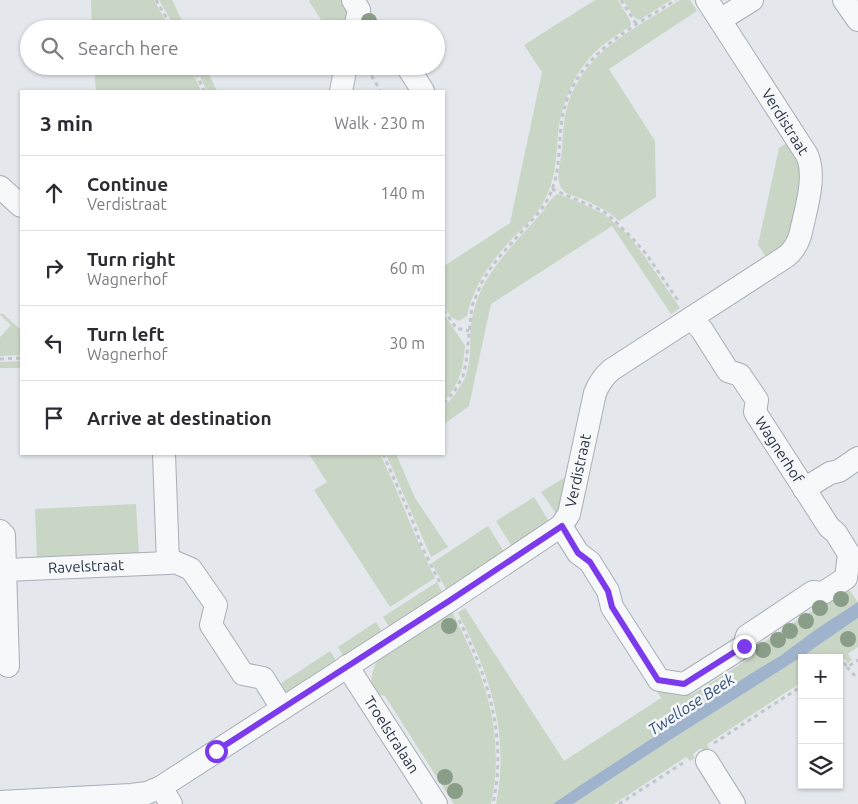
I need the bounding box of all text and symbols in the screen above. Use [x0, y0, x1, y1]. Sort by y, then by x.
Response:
search box [20, 20, 445, 75]
icon: search [38, 34, 66, 62]
text: Search here [78, 37, 178, 59]
street label: Verdistraat [758, 86, 812, 158]
text: 3 min [40, 111, 93, 135]
text: Walk · 230 m [334, 114, 425, 132]
text: Continue [87, 173, 168, 195]
icon: ahead [40, 179, 68, 207]
text: 140 m [380, 184, 425, 202]
text: Verdistraat [87, 195, 167, 213]
text: Turn right [87, 248, 175, 270]
icon: right [40, 254, 68, 282]
text: 60 m [389, 259, 425, 277]
text: Wagnerhof [87, 270, 168, 288]
text: Turn left [87, 323, 165, 345]
icon: left [40, 329, 68, 357]
text: 30 m [389, 334, 425, 352]
text: Wagnerhof [87, 345, 168, 363]
icon: arrive [40, 404, 68, 432]
text: Arrive at destination [87, 407, 272, 429]
street label: Wagnerhof [752, 413, 807, 486]
street label: Verdistraat [562, 432, 594, 509]
street label: Ravelstraat [48, 556, 124, 576]
route end [733, 635, 756, 658]
map controls [798, 654, 843, 789]
button: + [798, 654, 843, 699]
water label: Twellose Beek [644, 669, 738, 739]
street label: Troelstralaan [361, 693, 423, 776]
button: − [798, 699, 843, 744]
route start [205, 740, 228, 763]
button: layers [798, 744, 843, 789]

